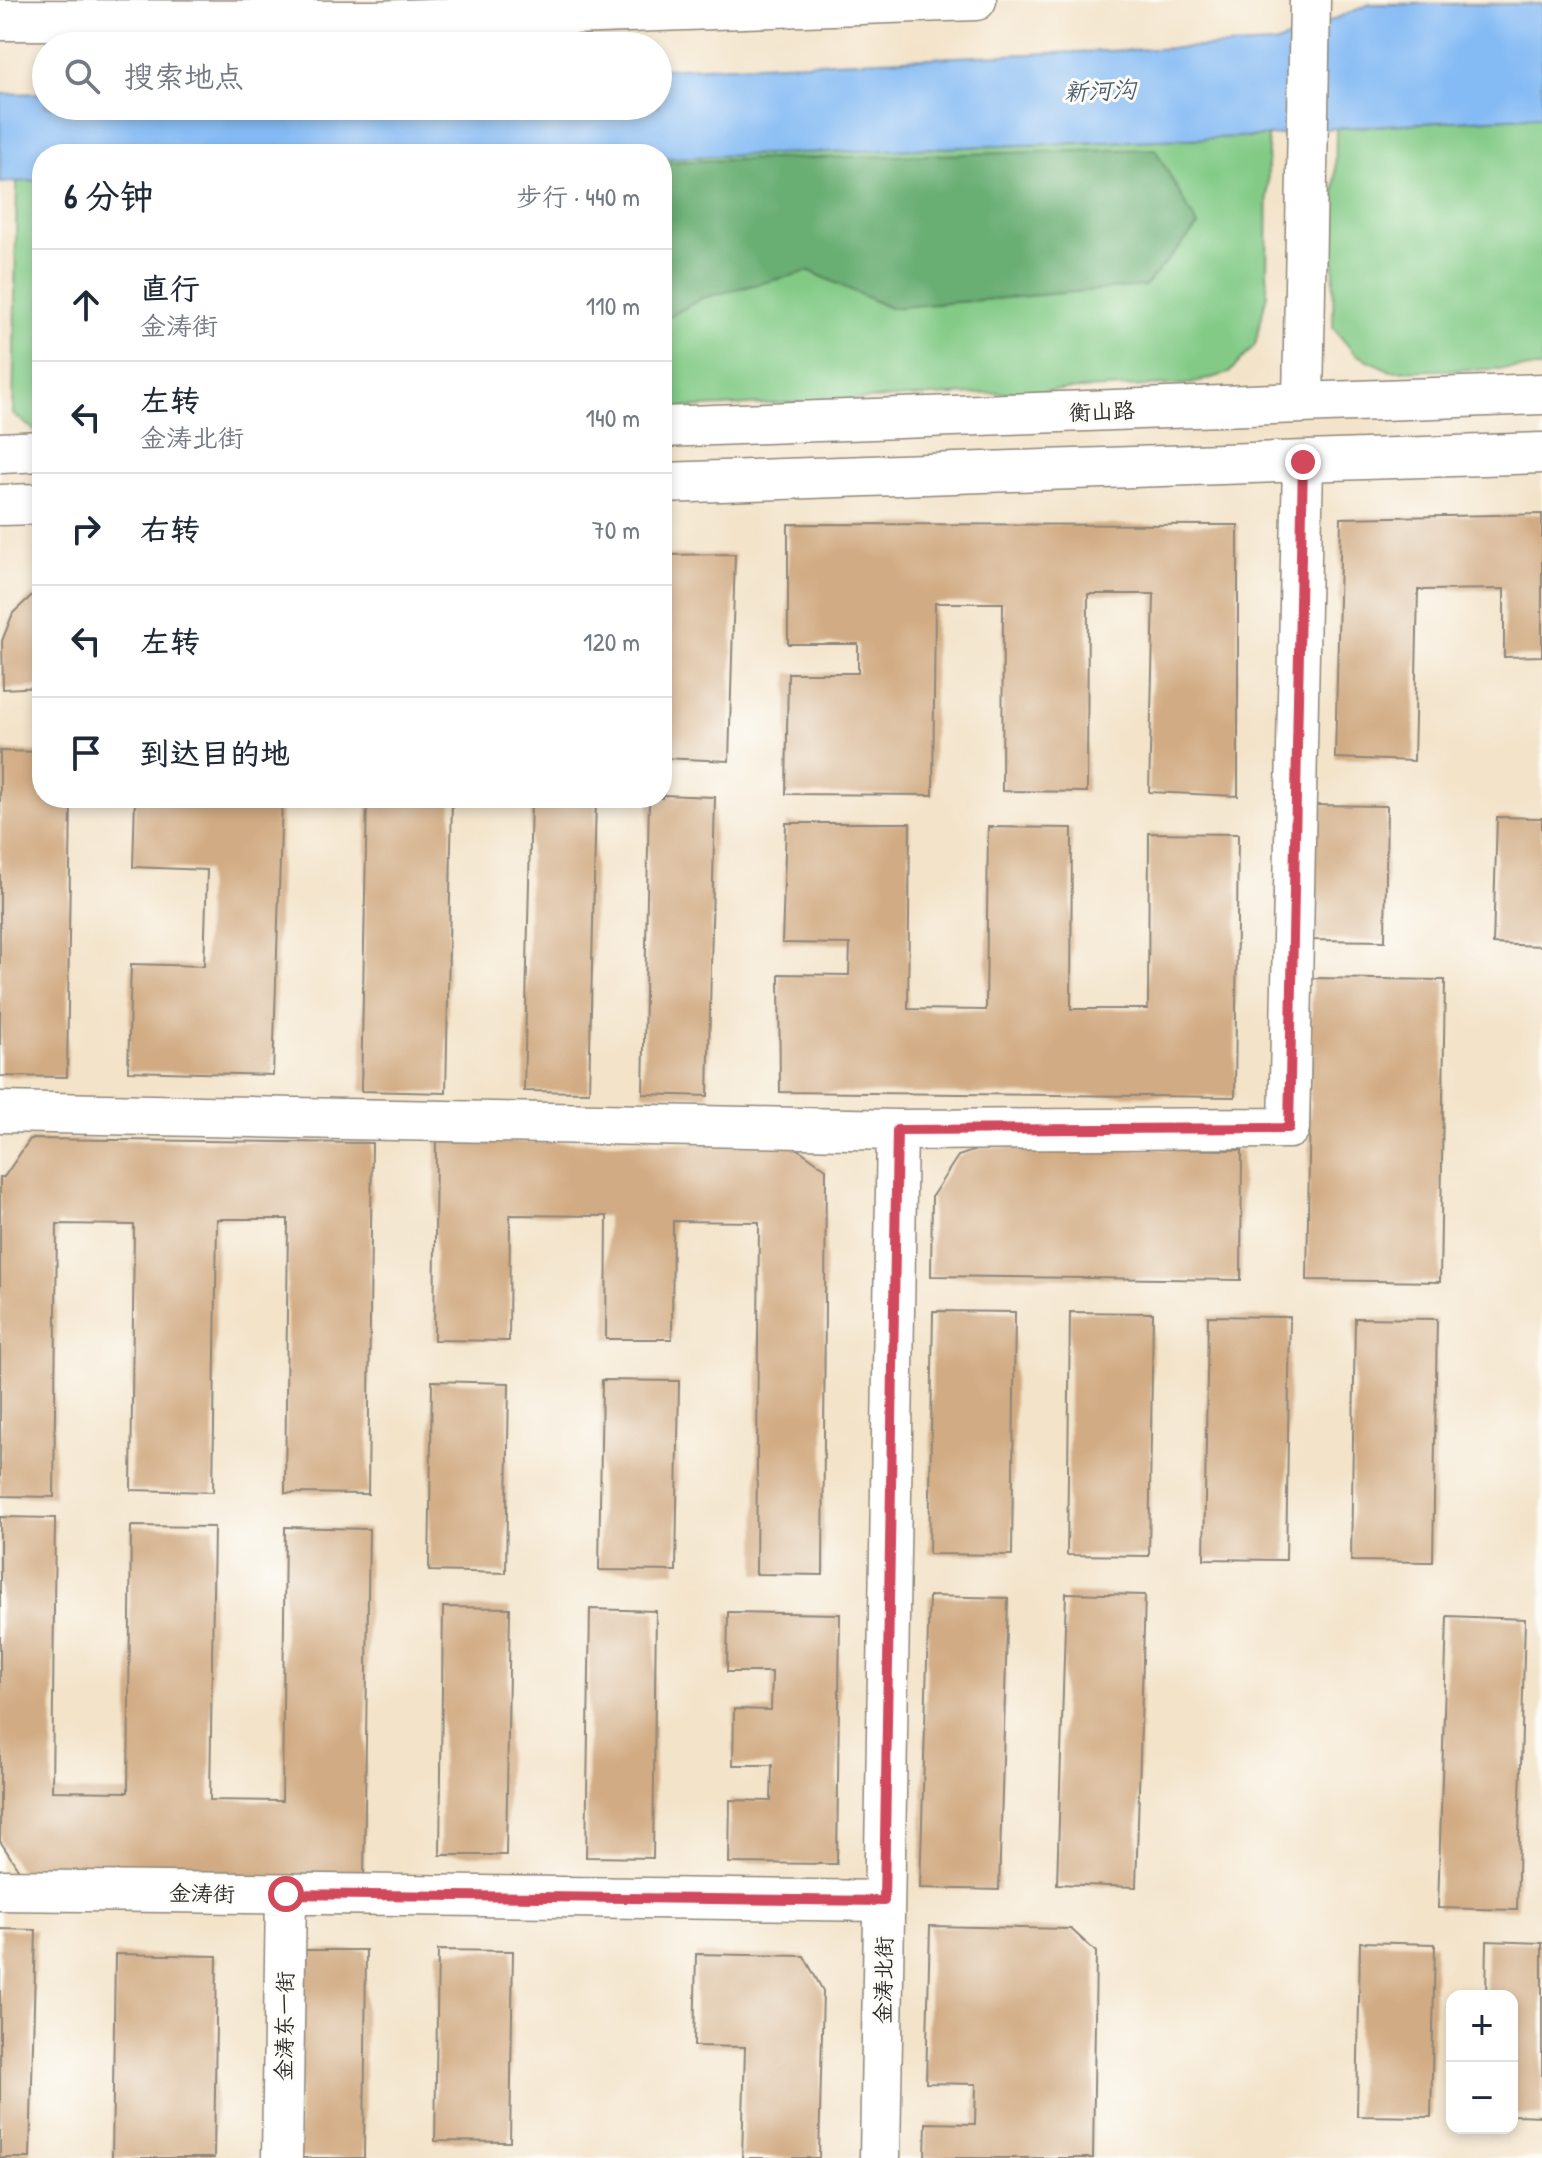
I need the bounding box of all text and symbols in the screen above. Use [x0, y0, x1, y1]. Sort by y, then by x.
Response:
search box [32, 32, 672, 120]
icon: search [60, 54, 104, 98]
text: 搜索地点 [124, 56, 244, 96]
water label: 新河沟 [1063, 73, 1139, 107]
text: 6 分钟 [64, 173, 153, 219]
text: 步行 · 440 m [516, 179, 640, 214]
text: 直行 [140, 268, 200, 308]
icon: ahead [64, 283, 108, 327]
text: 110 m [586, 288, 640, 323]
text: 金涛街 [140, 308, 218, 343]
text: 左转 [140, 380, 200, 420]
icon: left [64, 395, 108, 439]
street label: 衡山路 [1068, 395, 1136, 427]
text: 140 m [586, 400, 640, 435]
text: 金涛北街 [140, 420, 244, 455]
route end [1285, 444, 1321, 480]
icon: right [64, 507, 108, 551]
text: 右转 [140, 509, 200, 549]
text: 70 m [592, 512, 640, 547]
icon: left [64, 619, 108, 663]
text: 左转 [140, 621, 200, 661]
text: 120 m [583, 624, 640, 659]
icon: arrive [64, 731, 108, 775]
text: 到达目的地 [140, 733, 290, 773]
route start [268, 1876, 304, 1912]
street label: 金涛街 [169, 1877, 235, 1909]
street label: 金涛北街 [867, 1936, 899, 2024]
street label: 金涛东一街 [268, 1971, 300, 2081]
map controls [1446, 1990, 1518, 2134]
button: + [1446, 1990, 1518, 2062]
button: − [1446, 2062, 1518, 2134]

